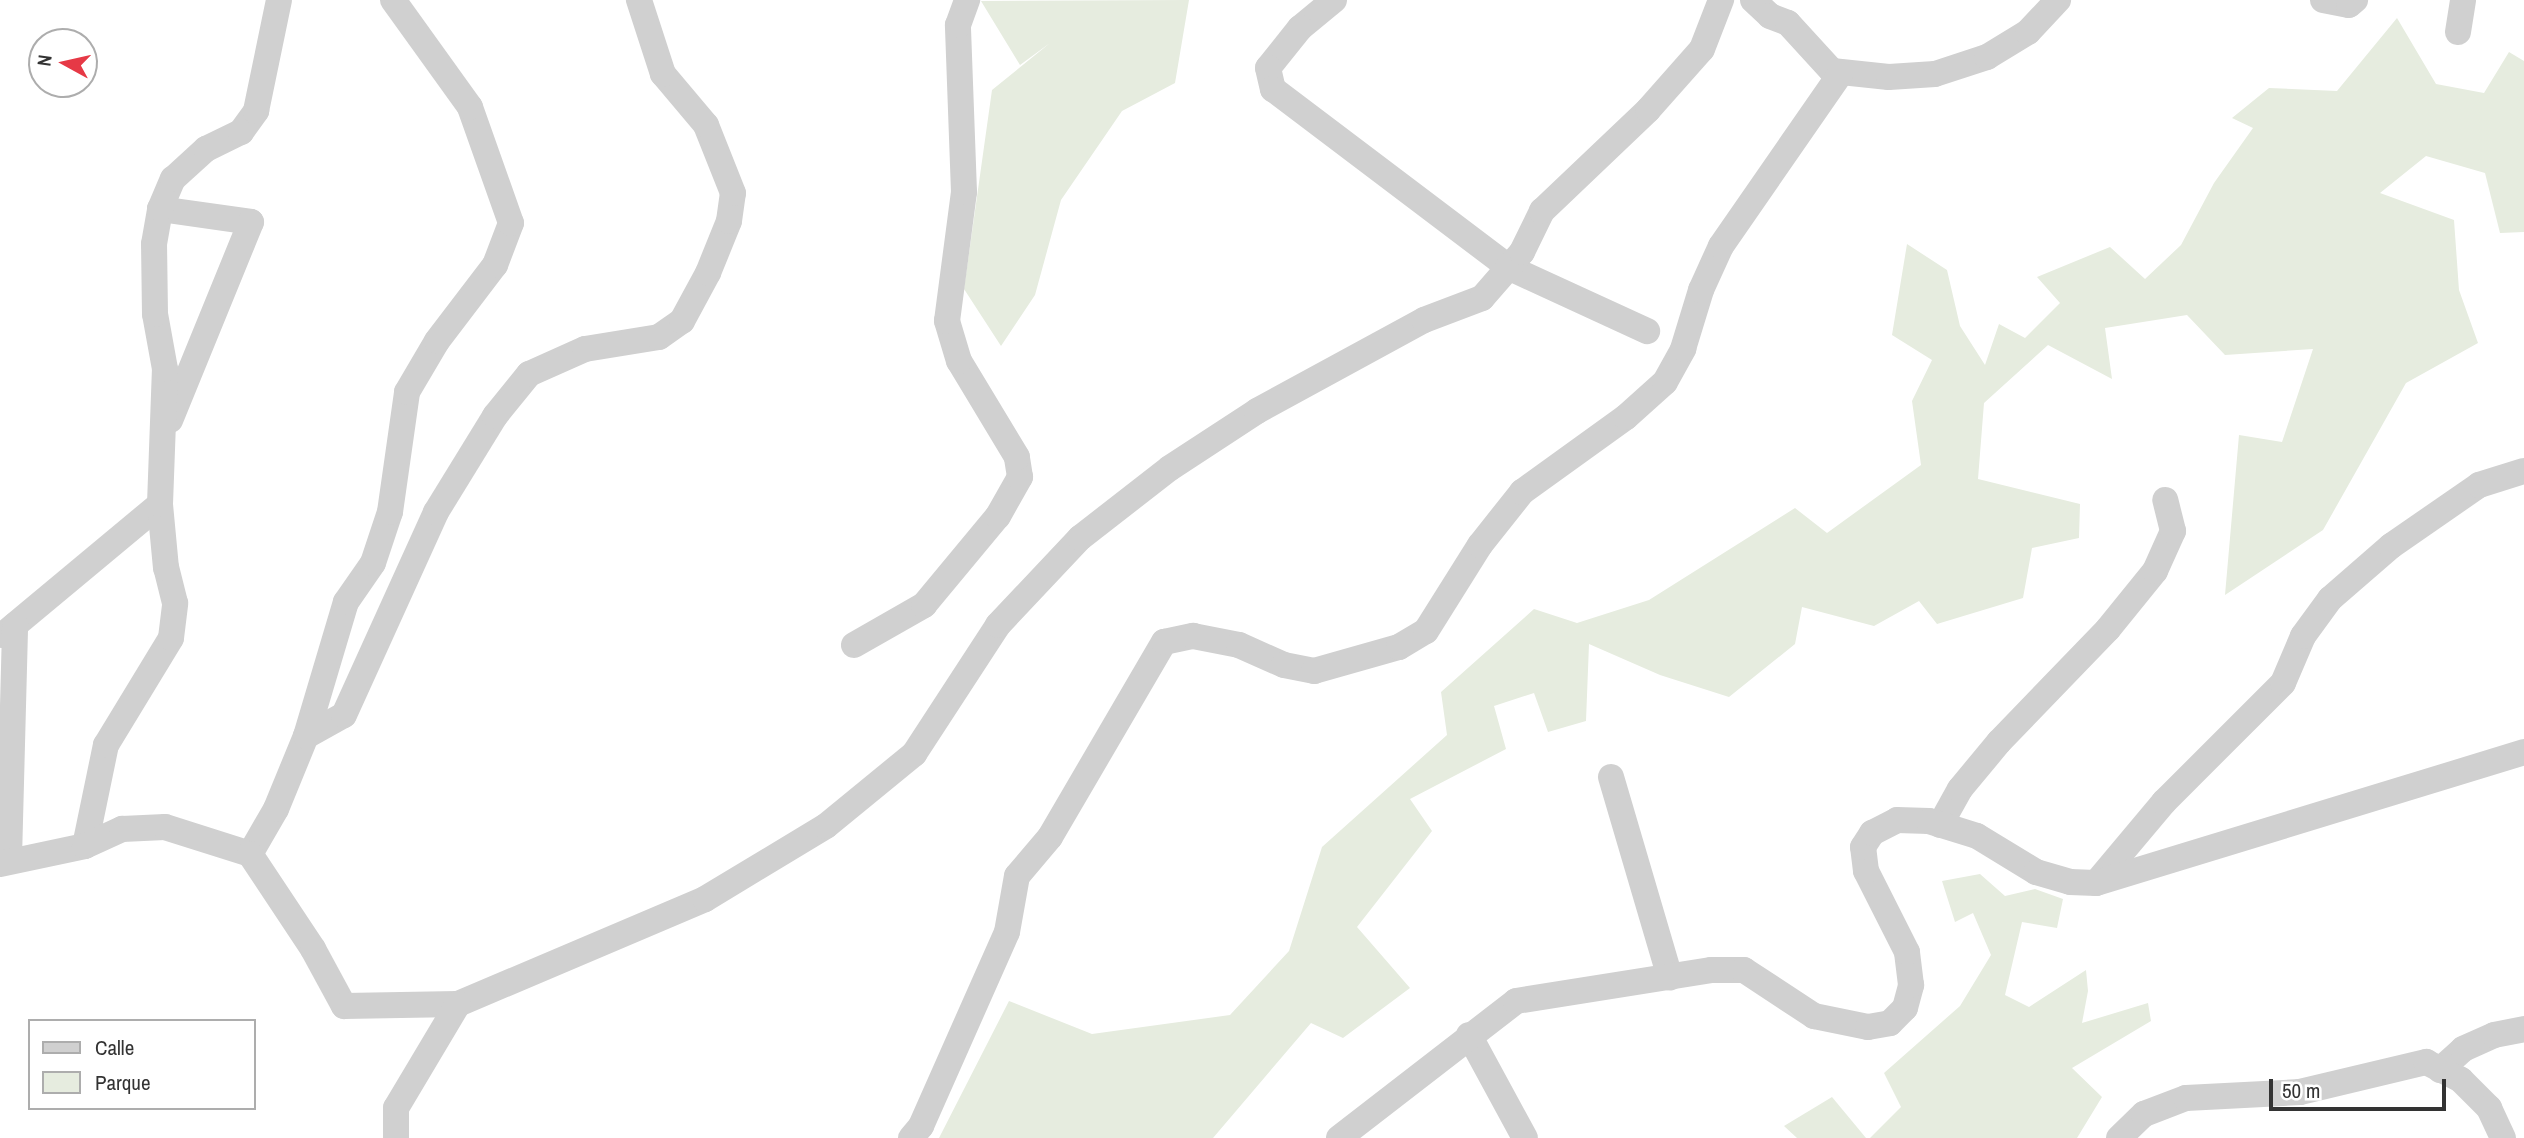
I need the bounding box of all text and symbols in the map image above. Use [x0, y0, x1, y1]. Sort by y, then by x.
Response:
north arrow [28, 28, 98, 98]
text: N [31, 53, 58, 68]
legend [28, 1019, 256, 1110]
text: Calle [95, 1033, 134, 1062]
scale bar [2272, 1064, 2449, 1108]
text: Parque [95, 1068, 151, 1097]
text: 50 m [2282, 1076, 2320, 1105]

